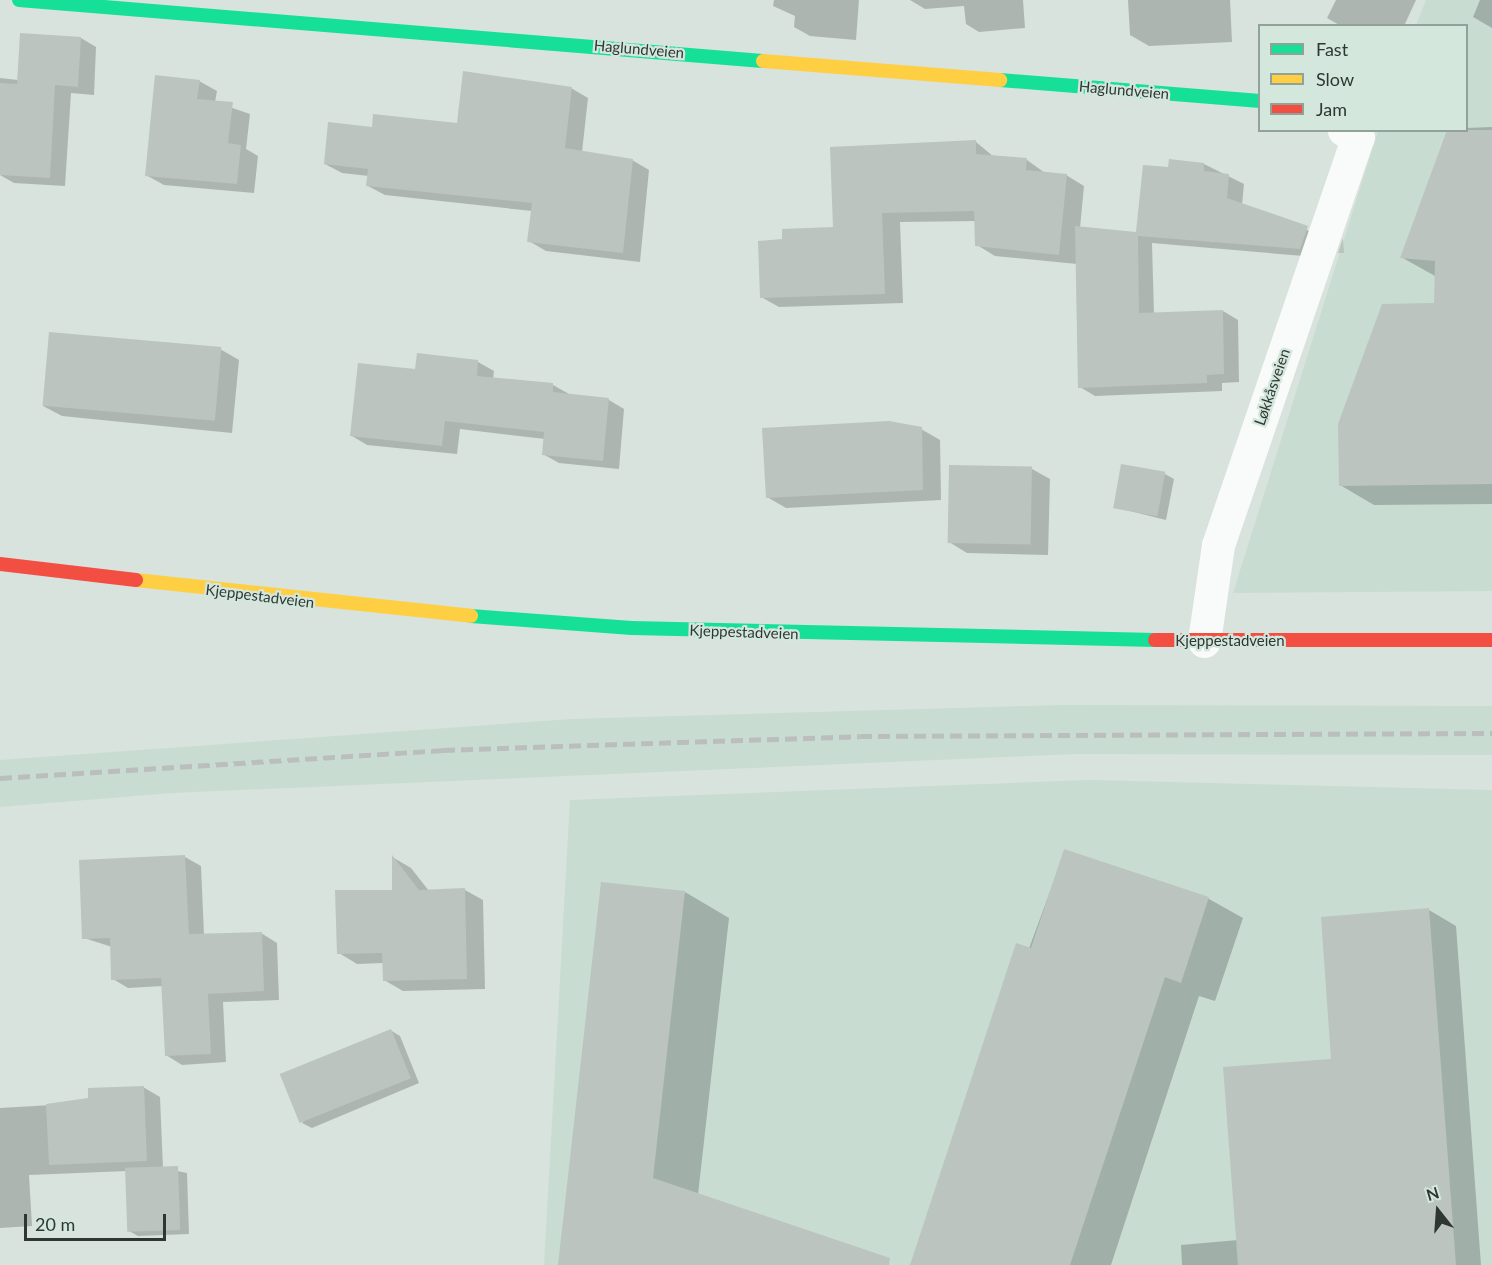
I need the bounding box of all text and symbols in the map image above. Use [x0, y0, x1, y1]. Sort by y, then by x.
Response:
legend [1258, 24, 1468, 132]
street label: Haglundveien [593, 36, 685, 62]
text: Fast [1316, 38, 1348, 60]
text: Slow [1316, 68, 1354, 90]
street label: Haglundveien [1078, 77, 1170, 103]
text: Jam [1316, 98, 1347, 120]
street label: Løkkåsveien [1250, 346, 1294, 428]
street label: Kjeppestadveien [205, 580, 315, 612]
street label: Kjeppestadveien [689, 621, 799, 643]
street label: Kjeppestadveien [1175, 632, 1285, 650]
north arrow [1408, 1181, 1468, 1241]
text: N [1424, 1182, 1441, 1204]
scale bar [27, 1202, 170, 1240]
text: 20 m [35, 1213, 75, 1235]

